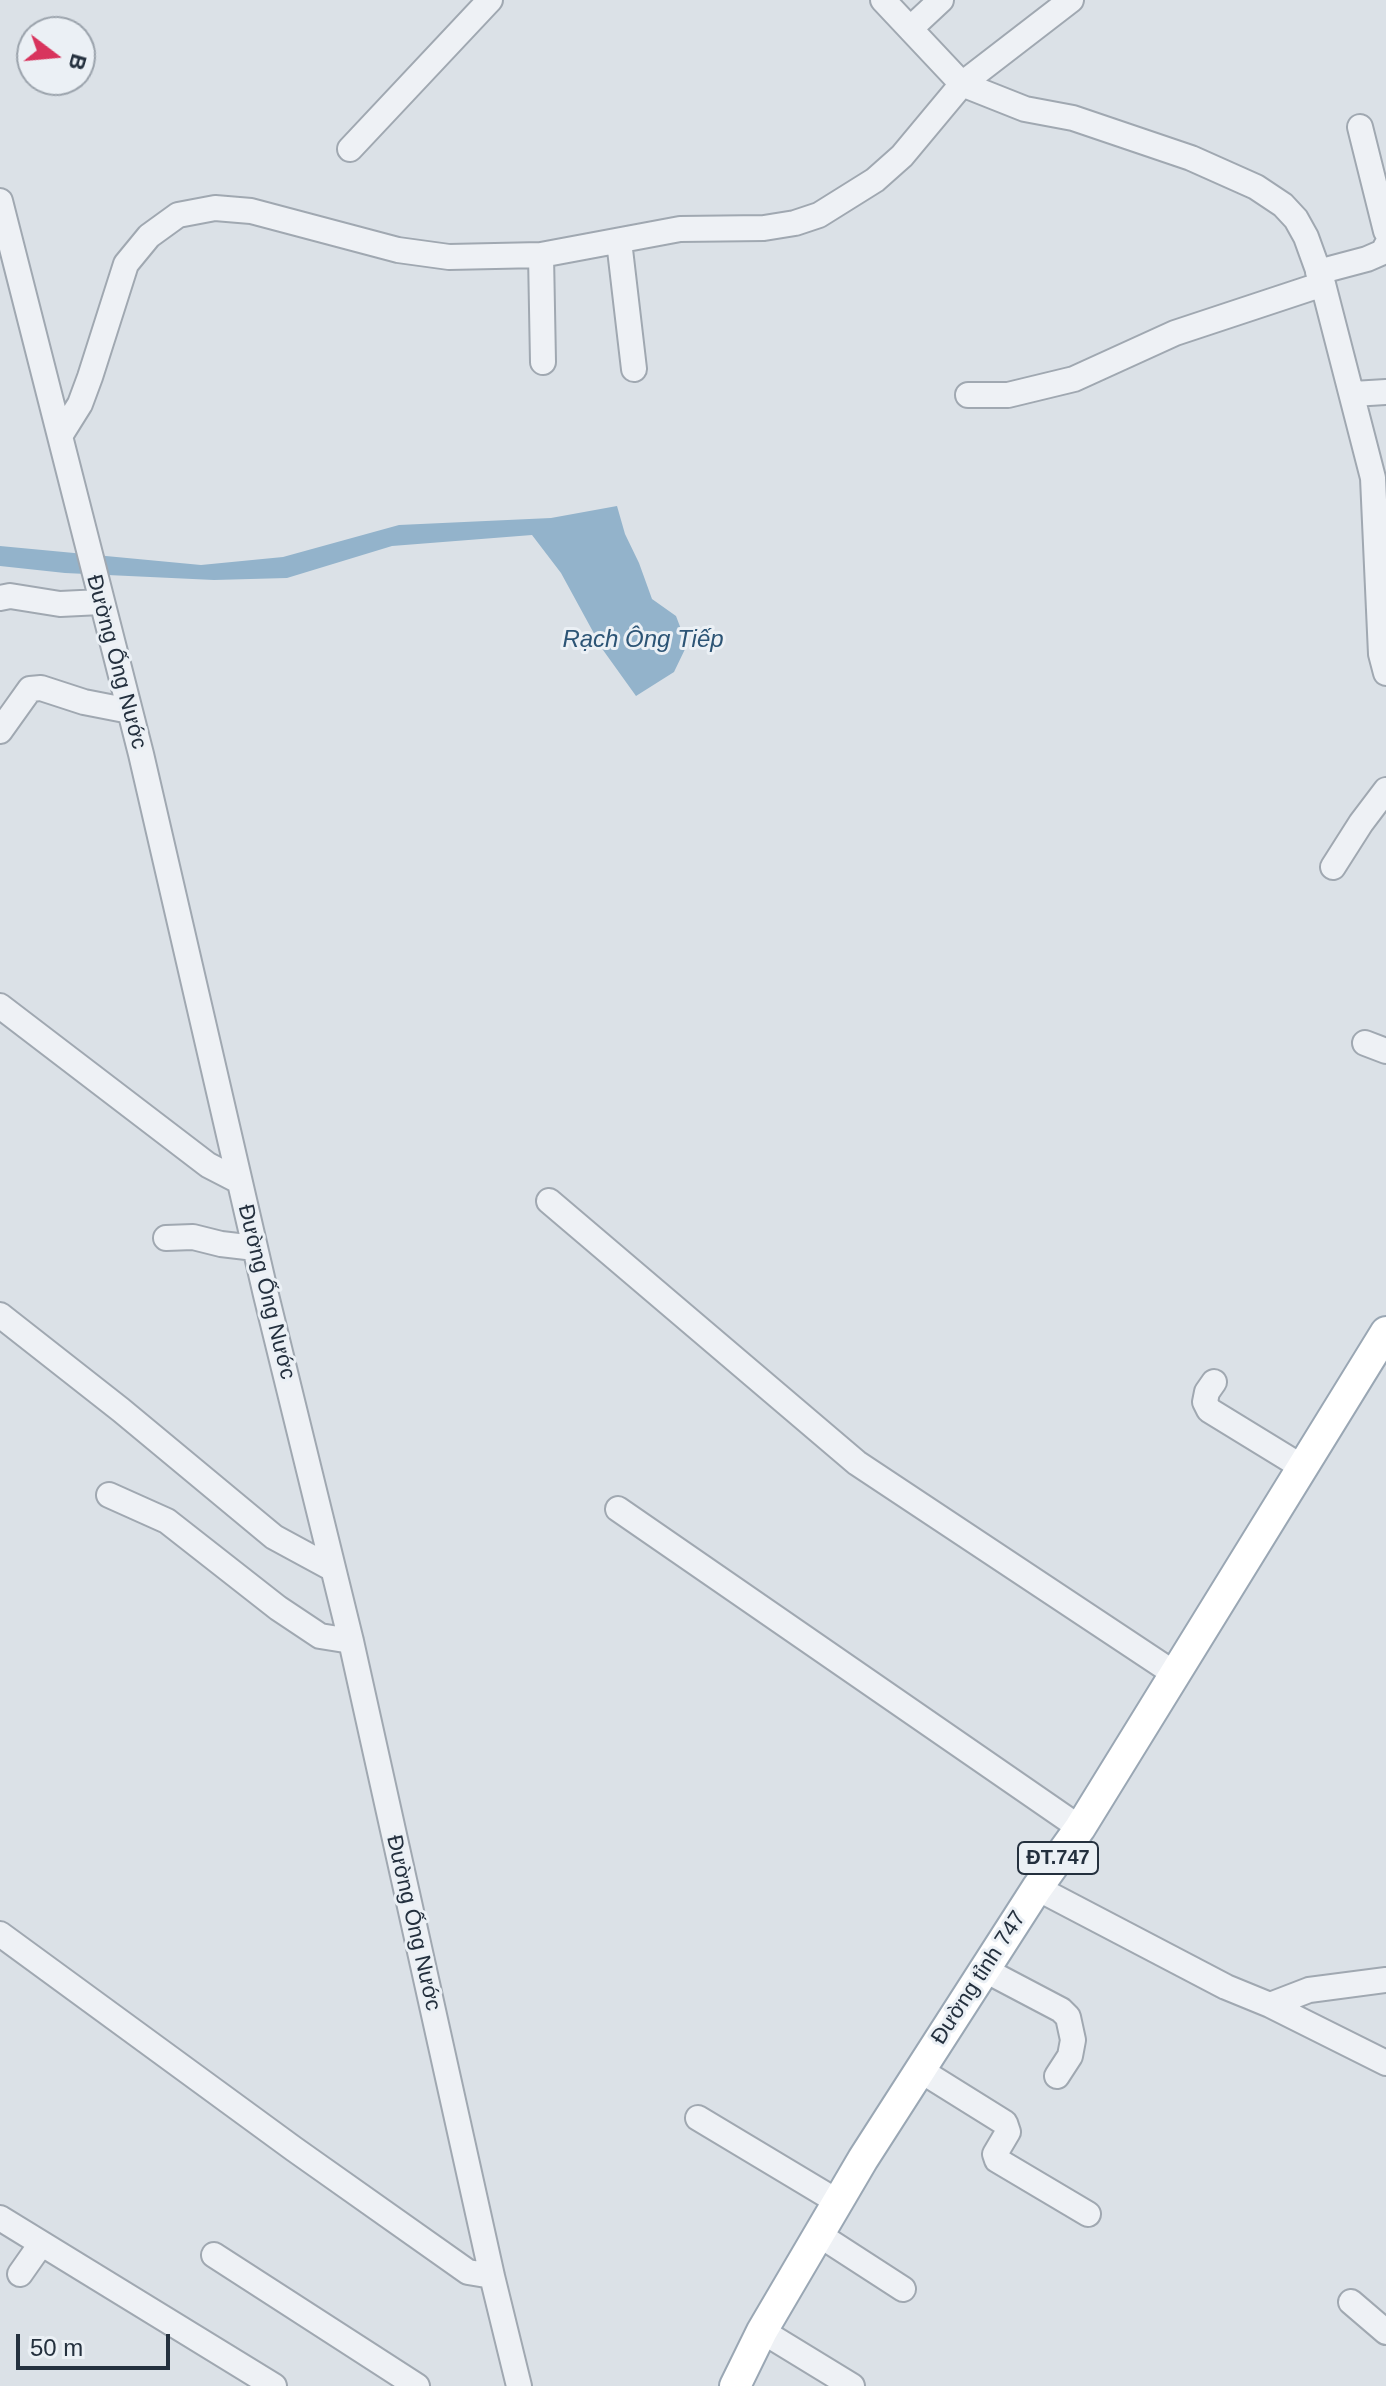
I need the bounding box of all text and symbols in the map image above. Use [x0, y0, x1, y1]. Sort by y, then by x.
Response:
north arrow [16, 16, 96, 96]
text: B [63, 51, 92, 73]
street label: Đường Ống Nước [80, 572, 152, 752]
water label: Rạch Ông Tiếp [562, 626, 724, 654]
street label: Đường Ống Nước [231, 1202, 301, 1382]
street label: Đường Ống Nước [380, 1833, 446, 2013]
road number: ĐT.747 [1018, 1842, 1098, 1874]
street label: Đường tỉnh 747 [926, 1906, 1032, 2050]
scale bar [20, 2318, 174, 2368]
text: 50 m [30, 2334, 83, 2361]

